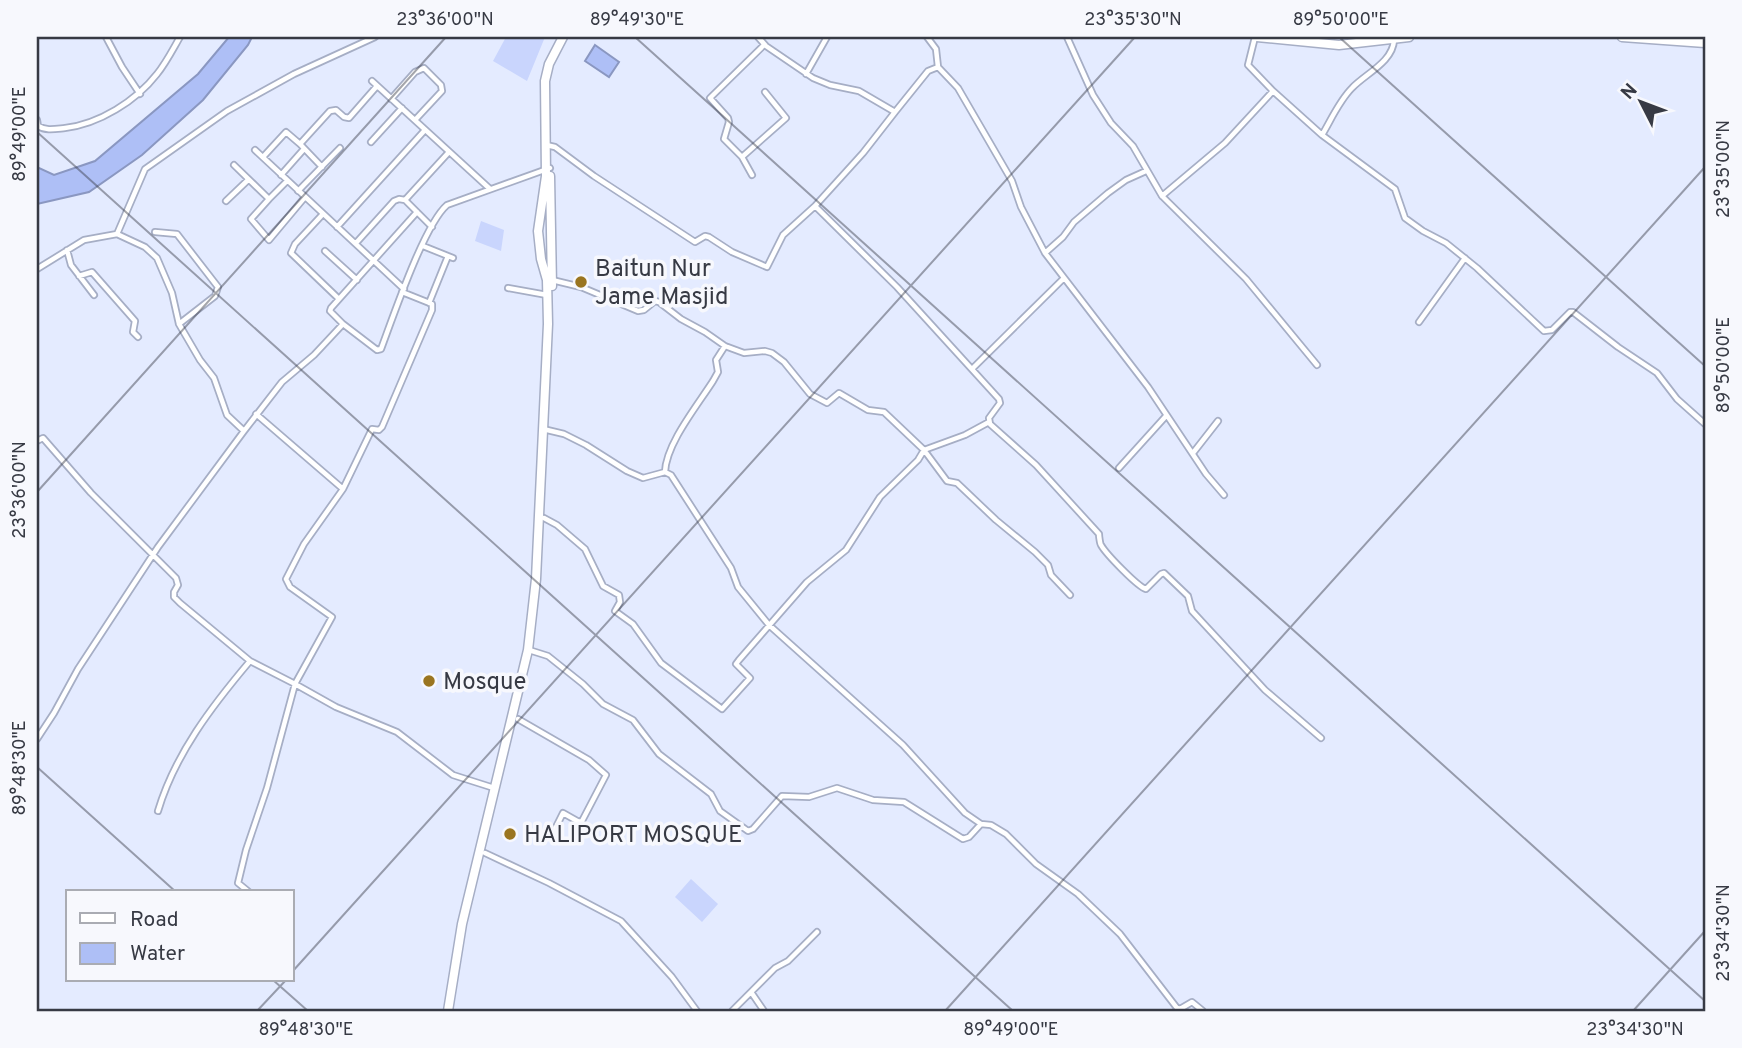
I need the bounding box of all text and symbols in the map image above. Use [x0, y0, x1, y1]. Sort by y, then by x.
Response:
text: 23°36'00"N [396, 9, 494, 32]
text: 89°49'30"E [590, 9, 684, 32]
text: 23°35'30"N [1084, 9, 1182, 32]
text: 89°50'00"E [1293, 9, 1389, 32]
north arrow [1606, 66, 1676, 136]
text: N [1616, 79, 1643, 105]
text: 89°49'00"E [9, 86, 32, 182]
text: 23°35'00"N [1713, 120, 1736, 218]
place label: Baitun Nur Jame Masjid [595, 255, 728, 313]
marker: Baitun Nur Jame Masjid [573, 274, 589, 290]
text: 89°50'00"E [1713, 317, 1736, 413]
text: 23°36'00"N [9, 441, 32, 539]
place label: Mosque [443, 668, 526, 698]
marker: Mosque [421, 673, 437, 689]
text: 89°48'30"E [9, 720, 32, 816]
place label: HALIPORT MOSQUE [524, 821, 742, 851]
marker: HALIPORT MOSQUE [502, 826, 518, 842]
text: 23°34'30"N [1713, 884, 1736, 982]
legend [66, 890, 294, 982]
text: Road [130, 907, 179, 934]
text: Water [130, 941, 185, 968]
text: 89°48'30"E [258, 1019, 354, 1042]
text: 89°49'00"E [963, 1019, 1059, 1042]
text: 23°34'30"N [1586, 1019, 1684, 1042]

